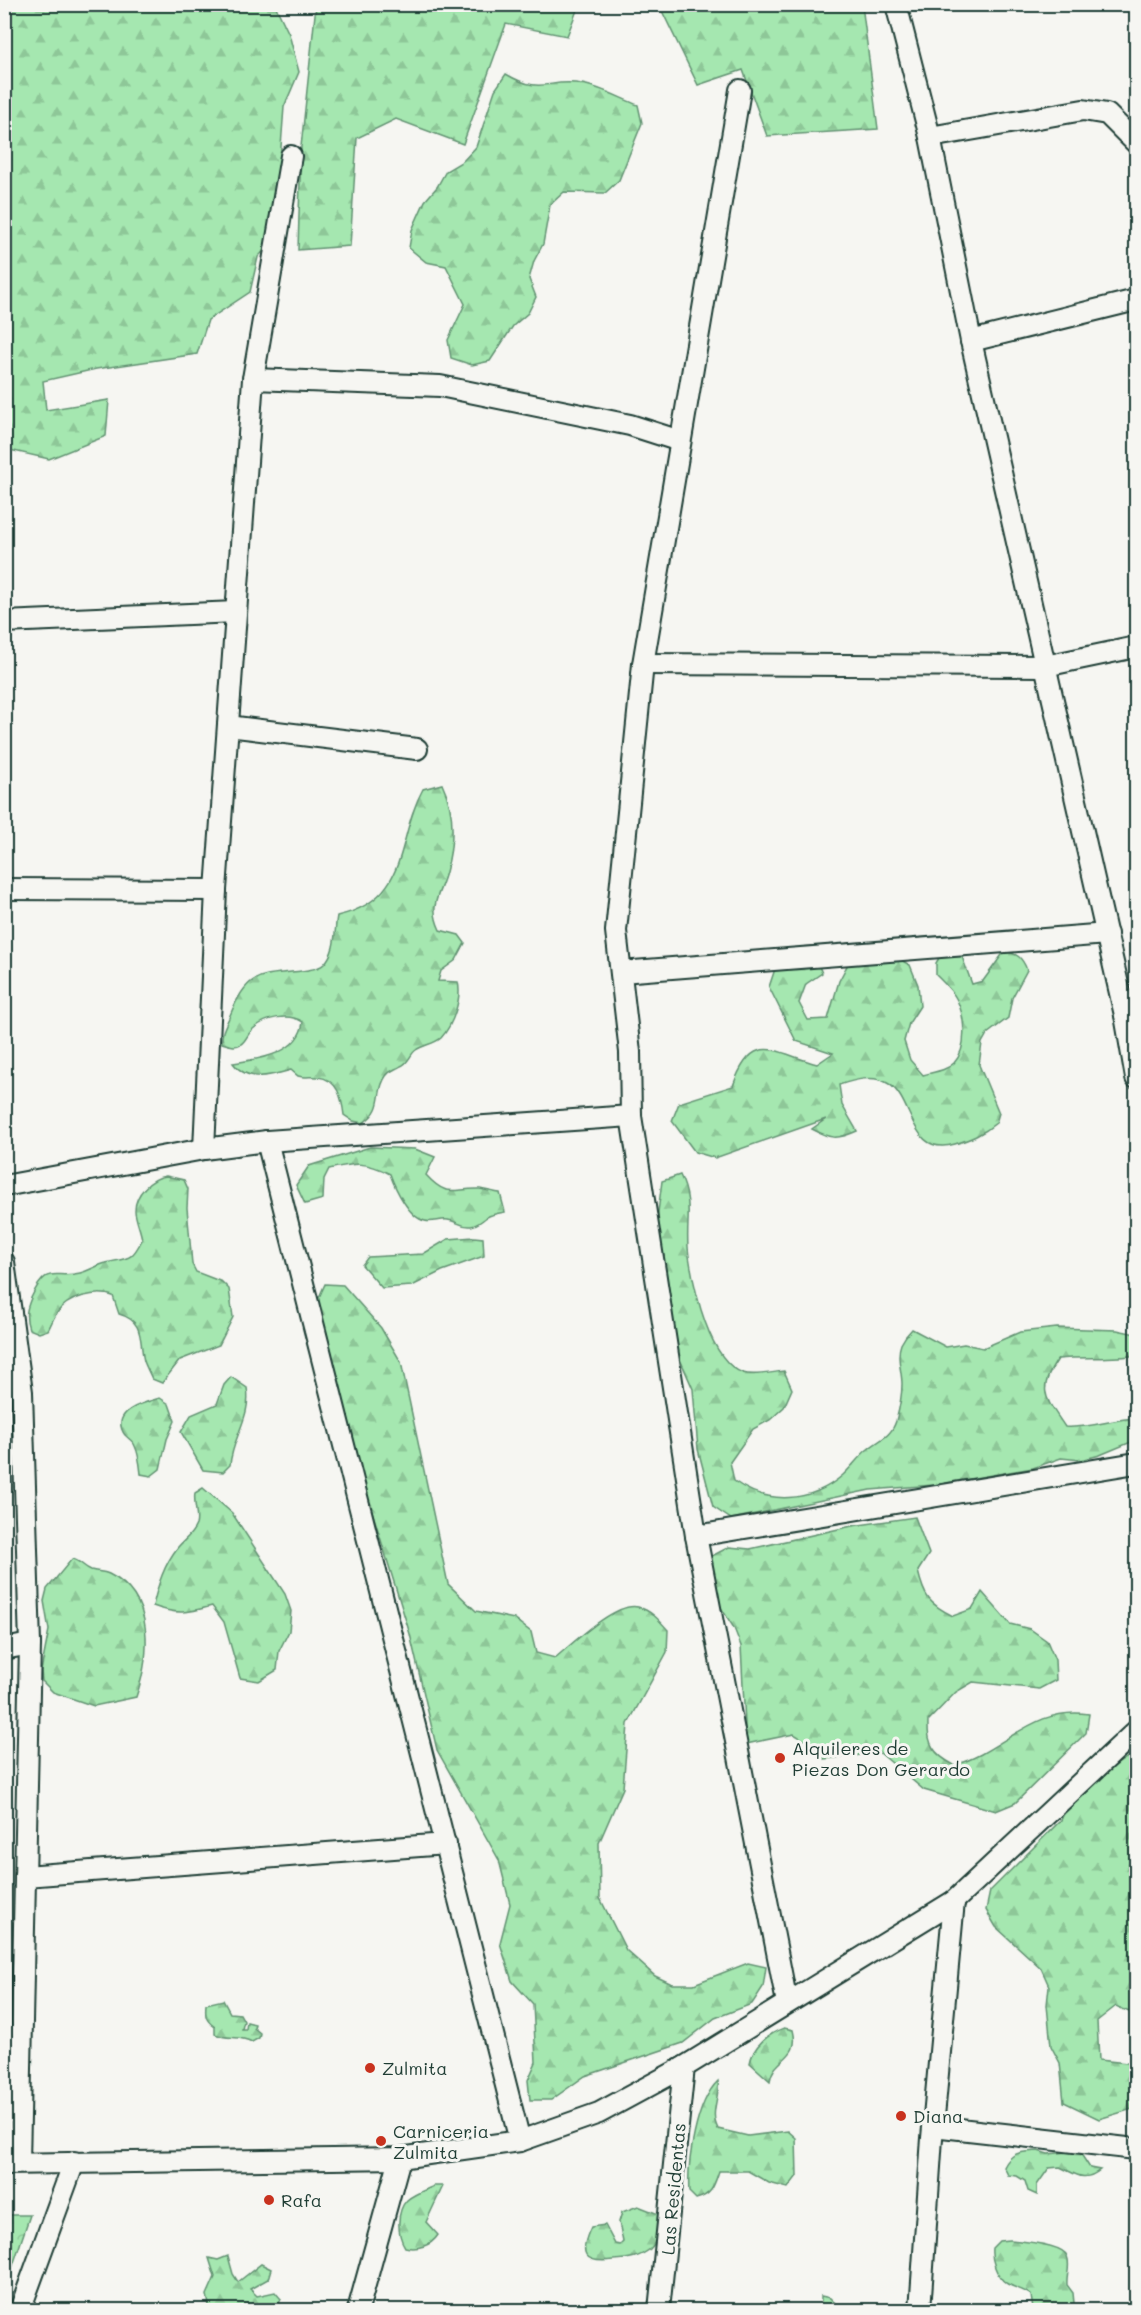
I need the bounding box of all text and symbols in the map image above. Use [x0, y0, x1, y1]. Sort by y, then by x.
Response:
place label: Alquileres de Piezas Don Gerardo [792, 1736, 970, 1781]
marker: Alquileres de Piezas Don Gerardo [773, 1751, 787, 1765]
place label: Zulmita [382, 2056, 447, 2080]
marker: Zulmita [363, 2061, 377, 2075]
place label: Diana [913, 2104, 963, 2128]
marker: Diana [894, 2109, 908, 2123]
place label: Carniceria Zulmita [393, 2119, 489, 2164]
street label: Las Residentas [655, 2122, 691, 2256]
marker: Carniceria Zulmita [374, 2134, 388, 2148]
place label: Rafa [281, 2188, 322, 2212]
marker: Rafa [262, 2193, 276, 2207]

